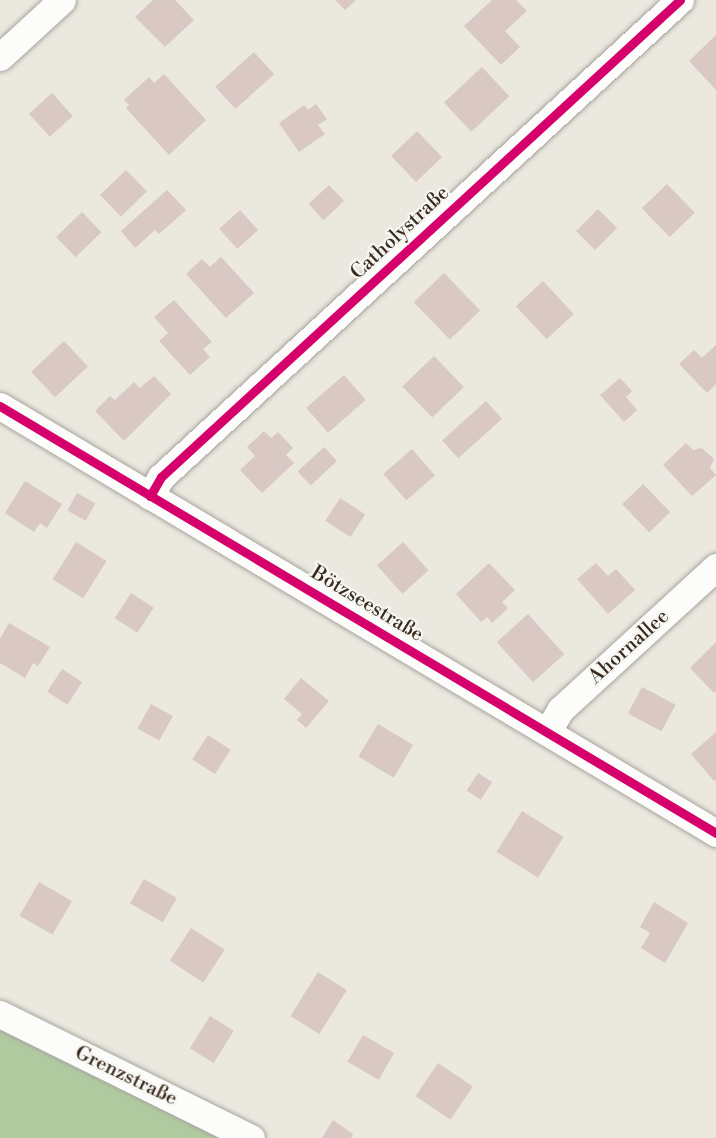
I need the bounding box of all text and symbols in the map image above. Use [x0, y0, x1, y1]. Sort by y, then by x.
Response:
street label: Catholystraße [346, 181, 454, 285]
street label: Bötzseestraße [306, 561, 428, 647]
street label: Ahornallee [584, 605, 674, 689]
street label: Grenzstraße [71, 1041, 181, 1111]

